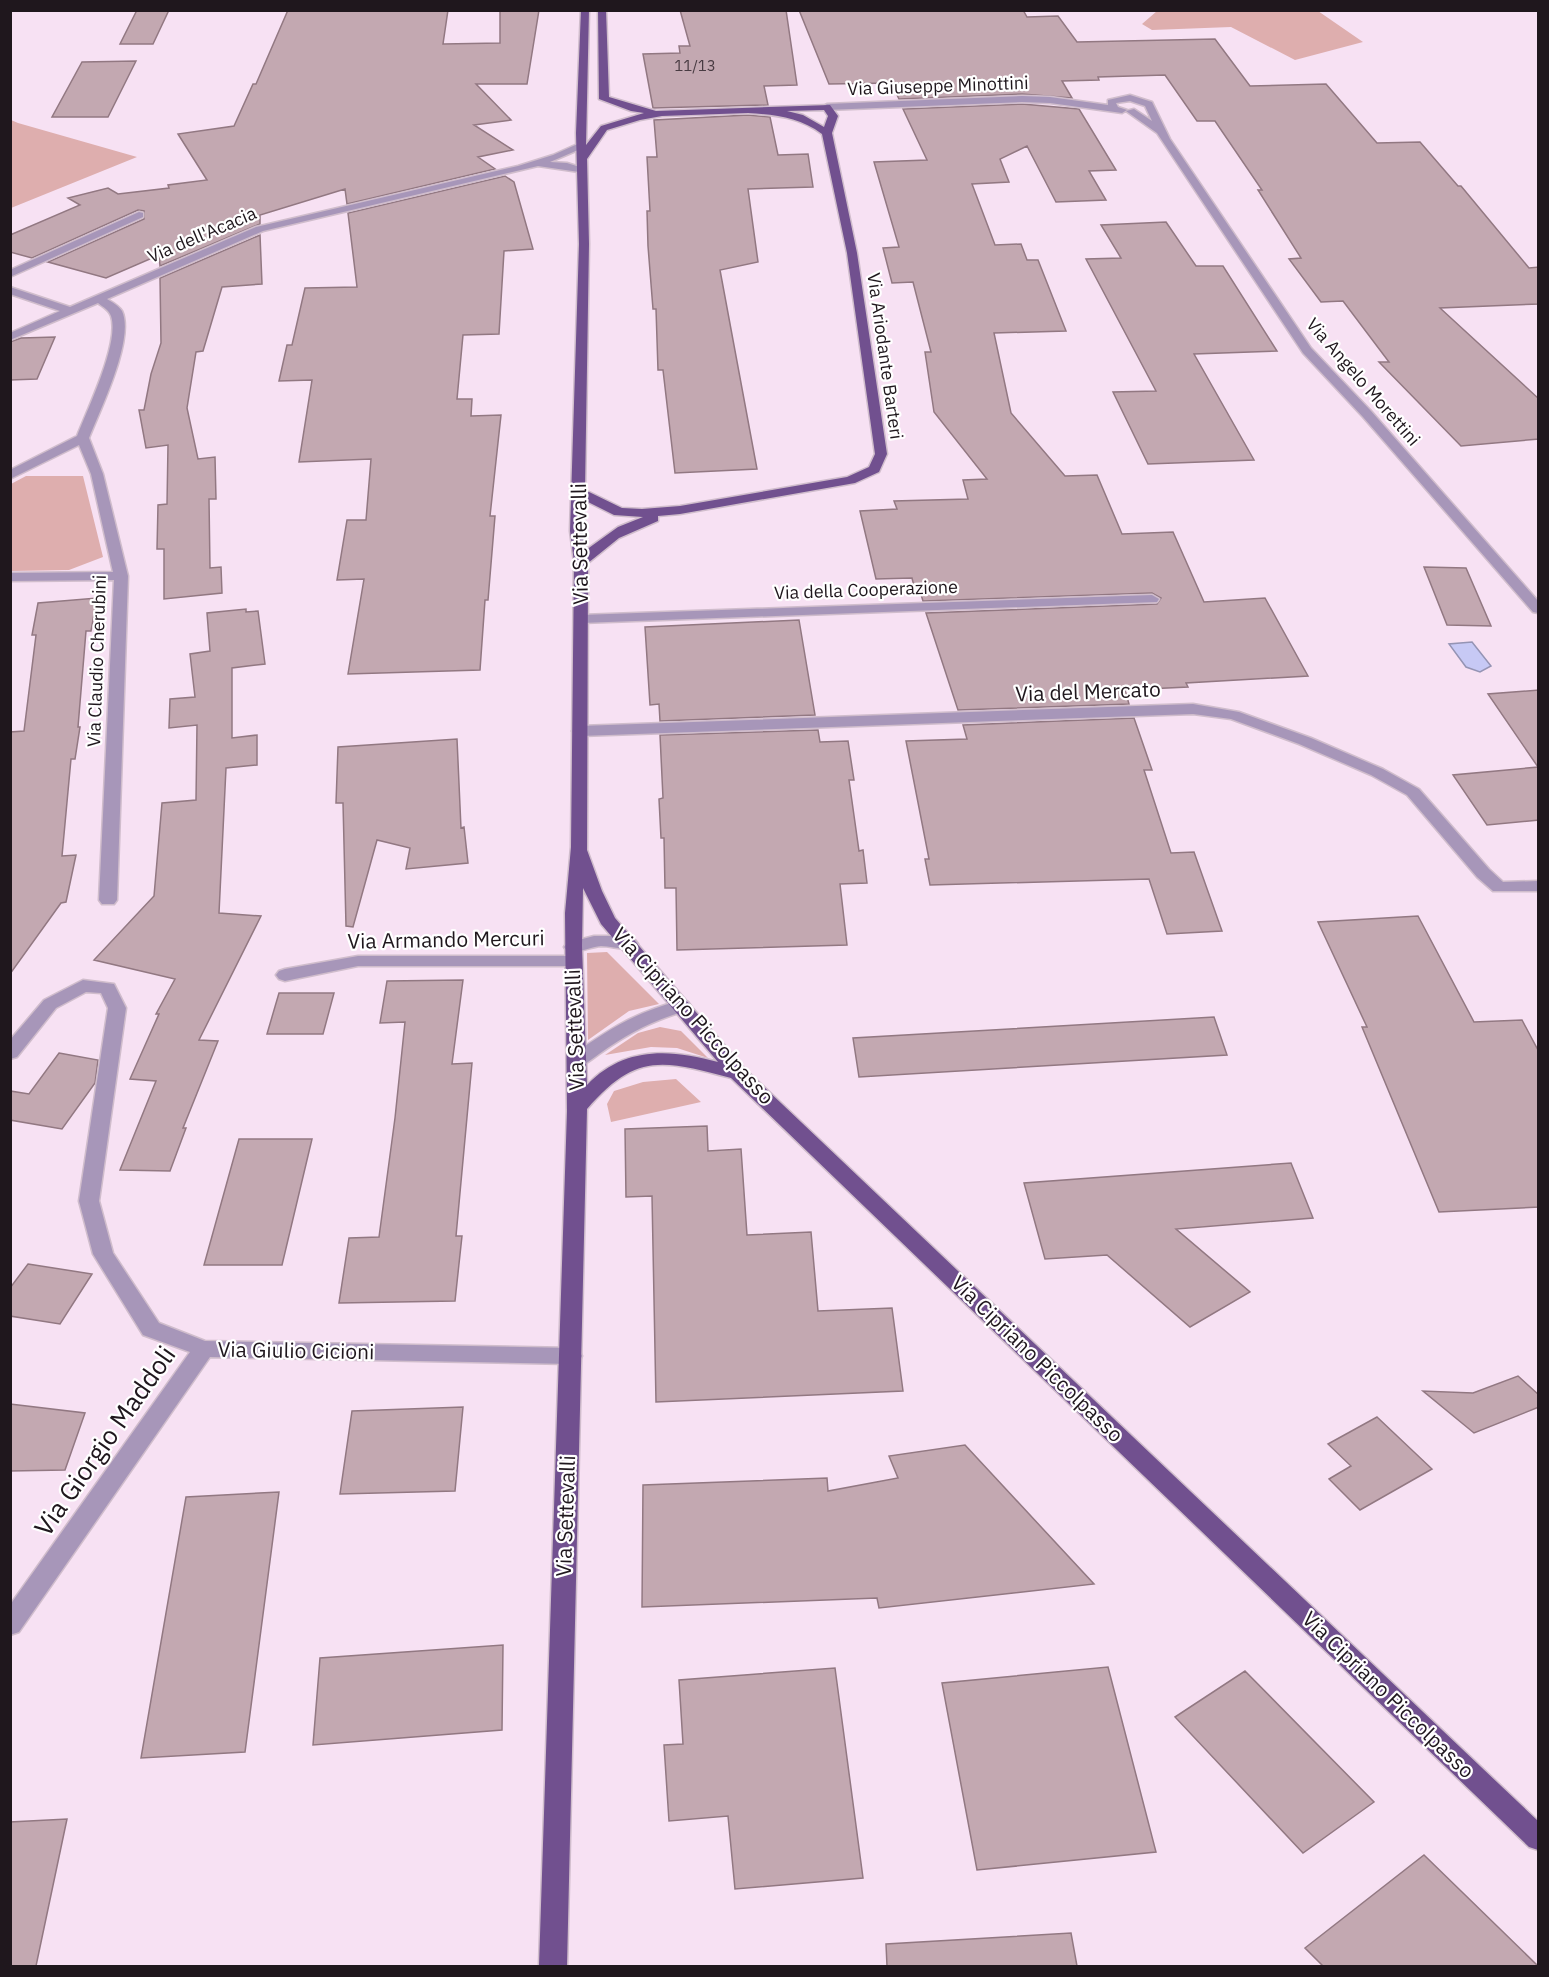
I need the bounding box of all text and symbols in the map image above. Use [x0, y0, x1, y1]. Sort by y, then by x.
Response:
house number: 11/13 [674, 56, 716, 75]
street label: Via Giuseppe Minottini [847, 71, 1029, 100]
street label: Via dell'Acacia [144, 201, 260, 268]
street label: Via Ariodante Barteri [862, 271, 909, 441]
street label: Via Angelo Morettini [1301, 313, 1425, 450]
street label: Via Settevalli [564, 483, 594, 605]
street label: Via Claudio Cherubini [82, 574, 111, 747]
street label: Via della Cooperazione [774, 575, 958, 604]
street label: Via del Mercato [1015, 674, 1161, 708]
street label: Via Cipriano Piccolpasso [607, 921, 781, 1110]
street label: Via Armando Mercuri [347, 923, 545, 955]
street label: Via Settevalli [558, 969, 590, 1091]
street label: Via Cipriano Piccolpasso [945, 1269, 1130, 1448]
street label: Via Giulio Cicioni [217, 1335, 375, 1365]
street label: Via Giorgio Maddoli [26, 1339, 183, 1542]
street label: Via Settevalli [549, 1455, 581, 1577]
street label: Via Cipriano Piccolpasso [1296, 1605, 1481, 1784]

